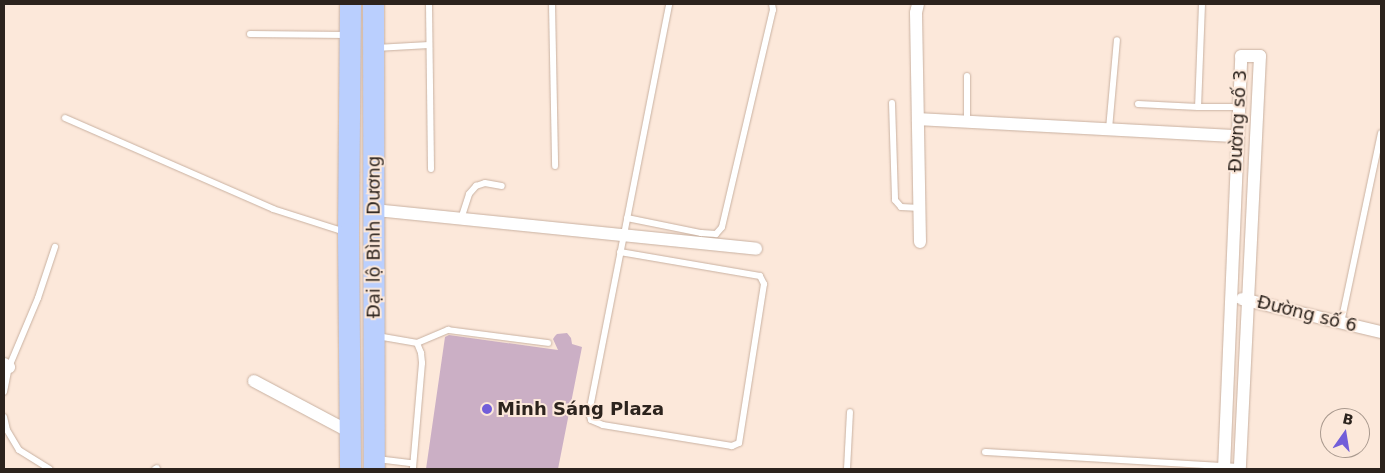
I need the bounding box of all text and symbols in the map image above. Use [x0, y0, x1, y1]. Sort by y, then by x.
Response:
street label: Đường số 3 [1225, 69, 1251, 173]
street label: Đại lộ Bình Dương [363, 156, 385, 318]
street label: Đường số 6 [1255, 291, 1359, 337]
place label: Minh Sáng Plaza [497, 398, 664, 420]
marker: Minh Sáng Plaza [481, 403, 493, 415]
north arrow [1320, 408, 1370, 458]
text: B [1341, 410, 1355, 428]

